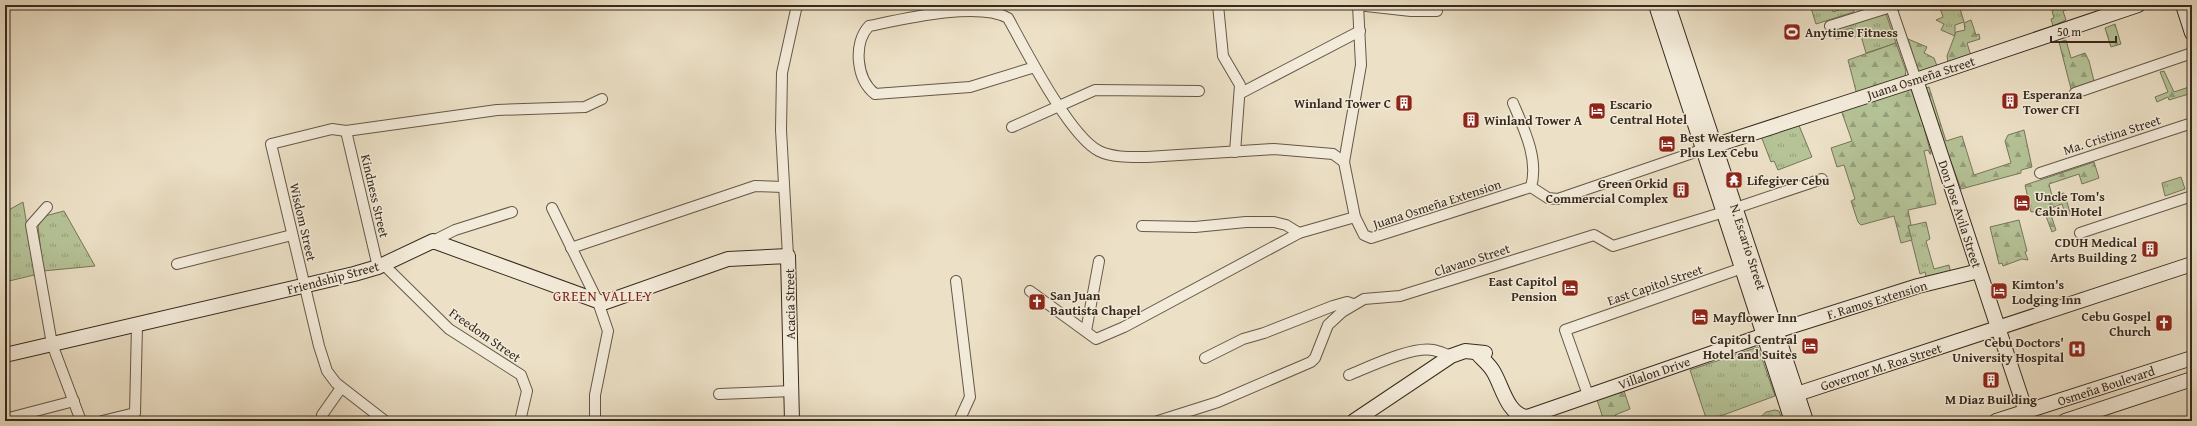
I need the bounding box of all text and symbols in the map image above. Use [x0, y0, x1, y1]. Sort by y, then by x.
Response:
scale bar [2051, 18, 2116, 44]
sports icon: Anytime Fitness [1782, 22, 1802, 42]
place label: Anytime Fitness [1805, 23, 1898, 42]
text: 50 m [2057, 23, 2081, 40]
street label: Juana Osmeña Street [1863, 51, 1978, 105]
place label: Esperanza Tower CFI [2023, 85, 2083, 119]
building icon: Esperanza Tower CFI [2000, 91, 2020, 111]
building icon: Winland Tower C [1394, 93, 1414, 113]
place label: Winland Tower C [1294, 94, 1391, 113]
place label: Escario Central Hotel [1610, 95, 1687, 129]
hotel icon: Escario Central Hotel [1587, 101, 1607, 121]
building icon: Winland Tower A [1461, 110, 1481, 130]
street label: Ma. Cristina Street [2061, 110, 2164, 160]
place label: Winland Tower A [1484, 111, 1583, 130]
place label: Best Western Plus Lex Cebu [1680, 128, 1759, 162]
hotel icon: Best Western Plus Lex Cebu [1657, 134, 1677, 154]
street label: Kindness Street [356, 152, 394, 240]
street label: Don Jose Avila Street [1934, 158, 1987, 271]
temple icon: Lifegiver Cebu [1724, 170, 1744, 190]
place label: Lifegiver Cebu [1747, 171, 1830, 190]
street label: Juana Osmeña Extension [1369, 174, 1504, 234]
place label: Green Orkid Commercial Complex [1546, 174, 1669, 208]
building icon: Green Orkid Commercial Complex [1671, 180, 1691, 200]
street label: Wisdom Street [285, 181, 321, 263]
place label: Uncle Tom's Cabin Hotel [2035, 187, 2105, 221]
hotel icon: Uncle Tom's Cabin Hotel [2012, 193, 2032, 213]
street label: N. Escario Street [1725, 201, 1771, 293]
place label: CDUH Medical Arts Building 2 [2050, 233, 2137, 267]
street label: Clavano Street [1432, 239, 1513, 281]
building icon: CDUH Medical Arts Building 2 [2140, 239, 2160, 259]
street label: Friendship Street [285, 256, 382, 299]
street label: East Capitol Street [1605, 260, 1706, 310]
street label: Acacia Street [780, 268, 800, 340]
place label: East Capitol Pension [1489, 272, 1557, 306]
place label: Kimton's Lodging Inn [2012, 275, 2081, 309]
street label: F. Ramos Extension [1825, 276, 1930, 324]
hotel icon: East Capitol Pension [1560, 278, 1580, 298]
hotel icon: Kimton's Lodging Inn [1989, 281, 2009, 301]
district label: GREEN VALLEY [553, 286, 653, 306]
place label: San Juan Bautista Chapel [1050, 286, 1141, 320]
church icon: San Juan Bautista Chapel [1027, 292, 1047, 312]
street label: Freedom Street [445, 303, 525, 367]
hotel icon: Mayflower Inn [1690, 307, 1710, 327]
place label: Cebu Gospel Church [2082, 307, 2151, 341]
place label: Mayflower Inn [1713, 308, 1797, 327]
church icon: Cebu Gospel Church [2154, 313, 2174, 333]
place label: Capitol Central Hotel and Suites [1703, 330, 1797, 364]
place label: Cebu Doctors' University Hospital [1952, 333, 2064, 367]
hotel icon: Capitol Central Hotel and Suites [1800, 336, 1820, 356]
street label: Governor M. Roa Street [1818, 338, 1944, 396]
hospital icon: Cebu Doctors' University Hospital [2067, 339, 2087, 359]
street label: Villalon Drive [1615, 352, 1693, 394]
street label: Osmeña Boulevard [2055, 361, 2157, 411]
building icon: M Diaz Building [1981, 370, 2001, 390]
place label: M Diaz Building [1945, 390, 2037, 409]

